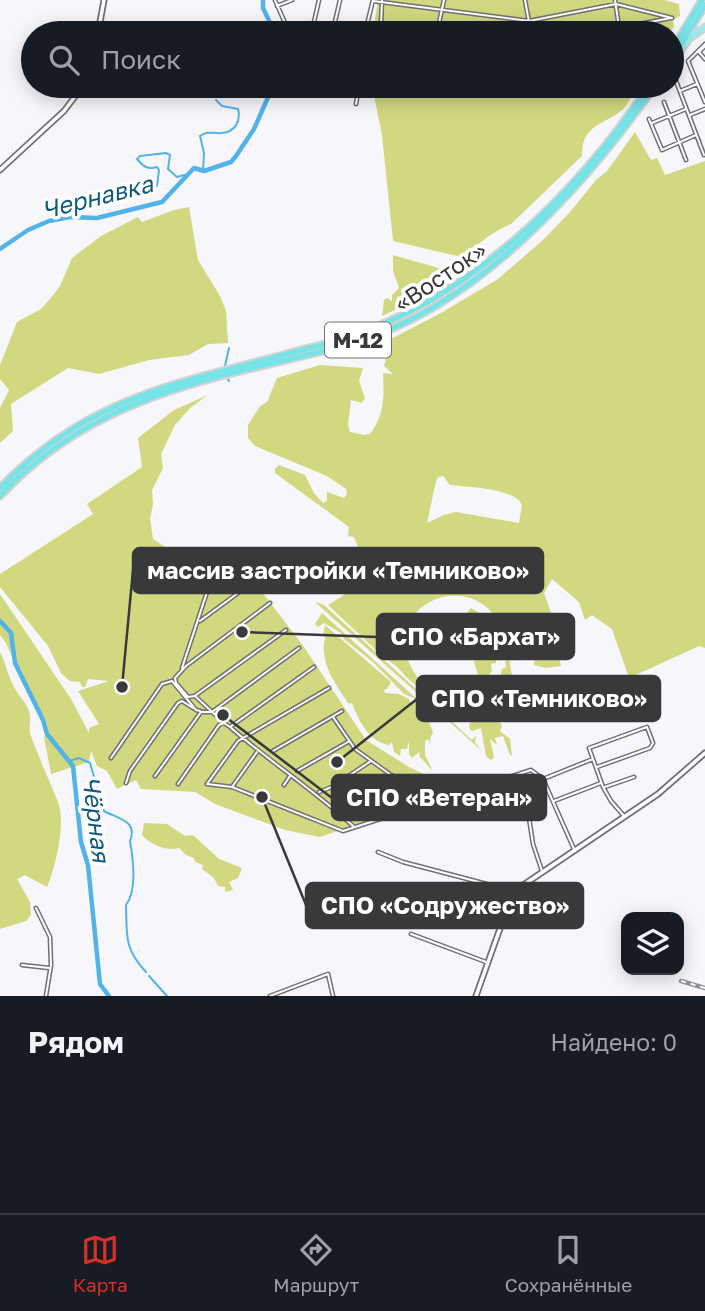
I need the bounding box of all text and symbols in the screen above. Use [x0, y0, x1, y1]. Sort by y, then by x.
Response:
search box [21, 21, 684, 98]
icon: search [45, 41, 83, 79]
text: Поиск [101, 44, 181, 75]
water label: Чернавка [38, 168, 157, 224]
street label: «Восток» [389, 235, 491, 317]
road number: М-12 [325, 322, 391, 358]
callout: массив застройки «Темниково» [133, 548, 543, 593]
text: массив застройки «Темниково» [147, 555, 529, 584]
callout: СПО «Бархат» [377, 614, 574, 659]
text: СПО «Бархат» [390, 621, 560, 650]
callout: СПО «Темниково» [417, 676, 660, 721]
text: СПО «Темниково» [431, 683, 647, 712]
water label: Чёрная [77, 774, 117, 865]
callout: СПО «Ветеран» [332, 775, 546, 820]
text: СПО «Ветеран» [346, 782, 532, 811]
callout: СПО «Содружество» [306, 883, 583, 928]
text: СПО «Содружество» [321, 890, 569, 919]
map controls [621, 912, 684, 975]
button: layers [621, 912, 684, 975]
text: Рядом [28, 1024, 124, 1060]
text: Найдено: 0 [551, 1028, 677, 1056]
tab: Карта [73, 1231, 128, 1296]
tab: Маршрут [273, 1231, 359, 1296]
tab: Сохранённые [505, 1231, 632, 1296]

